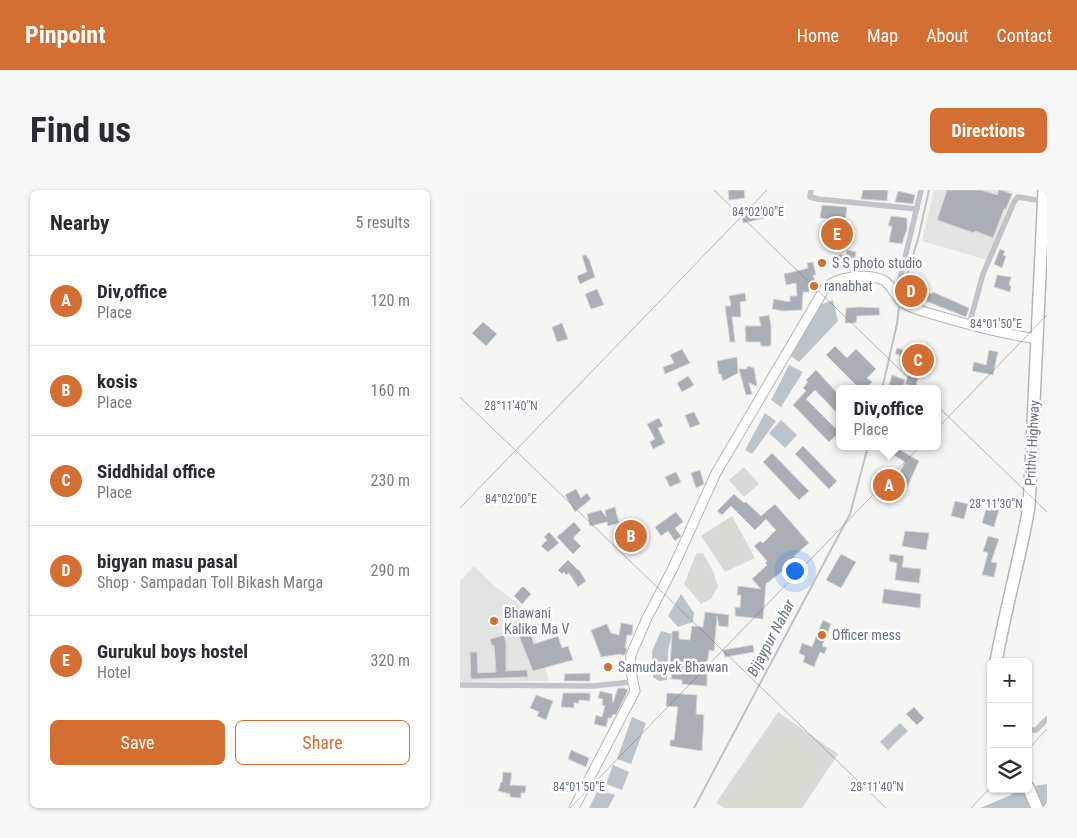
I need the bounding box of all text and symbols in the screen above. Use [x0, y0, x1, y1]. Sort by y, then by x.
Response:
text: Pinpoint [25, 21, 106, 49]
text: Home [797, 25, 839, 46]
text: Map [867, 25, 898, 46]
text: About [926, 25, 968, 46]
text: Contact [996, 25, 1052, 46]
button: Directions [930, 108, 1047, 153]
text: Find us [30, 110, 131, 151]
text: 84°02'00"E [732, 205, 784, 219]
text: Nearby [50, 211, 109, 235]
text: 5 results [355, 213, 410, 232]
pin: E [821, 215, 853, 253]
place label: S S photo studio [832, 255, 922, 271]
marker: S S photo studio [816, 257, 828, 269]
pin: D [895, 272, 927, 310]
place label: ranabhat [824, 278, 873, 294]
text: Div,office [97, 280, 167, 303]
marker: ranabhat [808, 280, 820, 292]
text: A [61, 291, 71, 310]
text: 120 m [371, 291, 410, 310]
text: Place [97, 303, 132, 322]
text: 84°01'50"E [970, 317, 1022, 331]
pin: C [902, 341, 934, 379]
text: kosis [97, 370, 138, 393]
text: B [62, 381, 70, 400]
text: 160 m [371, 381, 410, 400]
popup [836, 385, 941, 450]
text: Place [97, 393, 132, 412]
text: Div,office [853, 397, 924, 420]
text: 28°11'40"N [484, 399, 538, 413]
street label: Prithvi Highway [1022, 400, 1042, 486]
text: Place [853, 420, 889, 439]
text: Siddhidal office [97, 460, 215, 483]
pin: A [873, 466, 905, 504]
text: C [61, 471, 71, 490]
text: 230 m [371, 471, 410, 490]
text: Place [97, 483, 132, 502]
text: 84°02'00"E [485, 492, 537, 506]
text: 28°11'30"N [969, 497, 1023, 511]
pin: B [615, 517, 647, 555]
text: bigyan masu pasal [97, 550, 238, 573]
your location [782, 558, 808, 584]
text: D [61, 561, 71, 580]
text: 290 m [371, 561, 410, 580]
text: Shop · Sampadan Toll Bikash Marga [97, 573, 323, 592]
water label: Bijaypur Nahar [743, 596, 799, 679]
place label: Bhawani Kalika Ma V [504, 605, 569, 637]
marker: Bhawani Kalika Ma V [488, 615, 500, 627]
place label: Officer mess [832, 627, 901, 643]
marker: Officer mess [816, 629, 828, 641]
text: Gurukul boys hostel [97, 640, 248, 663]
text: E [62, 651, 70, 670]
text: 320 m [371, 651, 410, 670]
map controls [987, 658, 1032, 793]
button: + [987, 658, 1032, 703]
place label: Samudayek Bhawan [618, 659, 728, 675]
marker: Samudayek Bhawan [602, 661, 614, 673]
text: Hotel [97, 663, 131, 682]
button: − [987, 703, 1032, 748]
button: Save [50, 720, 225, 765]
button: Share [235, 720, 410, 765]
button: layers [987, 748, 1032, 793]
text: 84°01'50"E [553, 780, 605, 794]
text: 28°11'40"N [850, 780, 904, 794]

